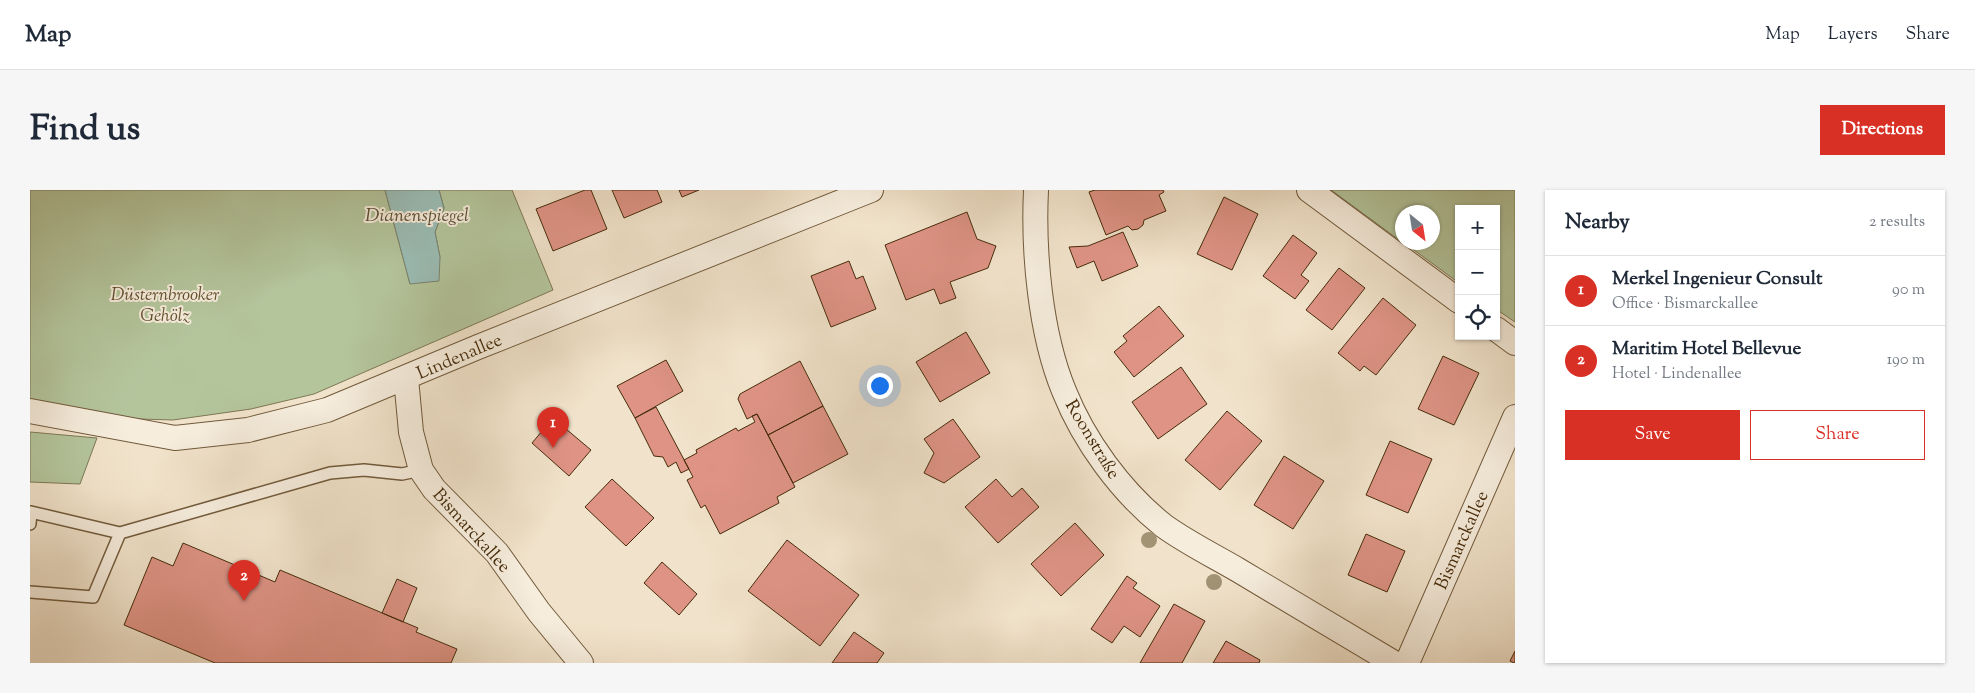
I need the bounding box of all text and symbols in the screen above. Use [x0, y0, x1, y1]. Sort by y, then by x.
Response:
text: Map [25, 18, 71, 52]
text: Map [1765, 22, 1800, 48]
text: Layers [1828, 22, 1878, 48]
text: Share [1906, 22, 1950, 48]
text: Find us [30, 105, 140, 156]
button: Directions [1820, 105, 1945, 155]
water label: Dianenspiegel [365, 203, 469, 230]
north arrow [1395, 205, 1440, 250]
map controls [1455, 205, 1500, 340]
button: + [1455, 205, 1500, 250]
text: Nearby [1565, 208, 1630, 238]
text: 2 results [1869, 211, 1925, 234]
button: − [1455, 250, 1500, 295]
text: Merkel Ingenieur Consult [1612, 266, 1822, 293]
text: 1 [1578, 279, 1584, 302]
text: 90 m [1892, 279, 1925, 302]
park label: Düsternbrooker Gehölz [111, 283, 220, 330]
text: Office · Bismarckallee [1612, 293, 1758, 316]
button: locate [1455, 295, 1500, 340]
street label: Lindenallee [413, 328, 506, 387]
text: Maritim Hotel Bellevue [1612, 336, 1801, 363]
text: 2 [1577, 349, 1585, 372]
text: 190 m [1887, 349, 1925, 372]
text: Hotel · Lindenallee [1612, 363, 1742, 386]
your location [867, 373, 893, 399]
street label: Roonstraße [1057, 395, 1125, 485]
pin: 1 [537, 407, 569, 448]
button: Save [1565, 410, 1740, 460]
button: Share [1750, 410, 1925, 460]
street label: Bismarckallee [425, 483, 516, 579]
street label: Bismarckallee [1429, 487, 1496, 595]
pin: 2 [228, 560, 260, 601]

